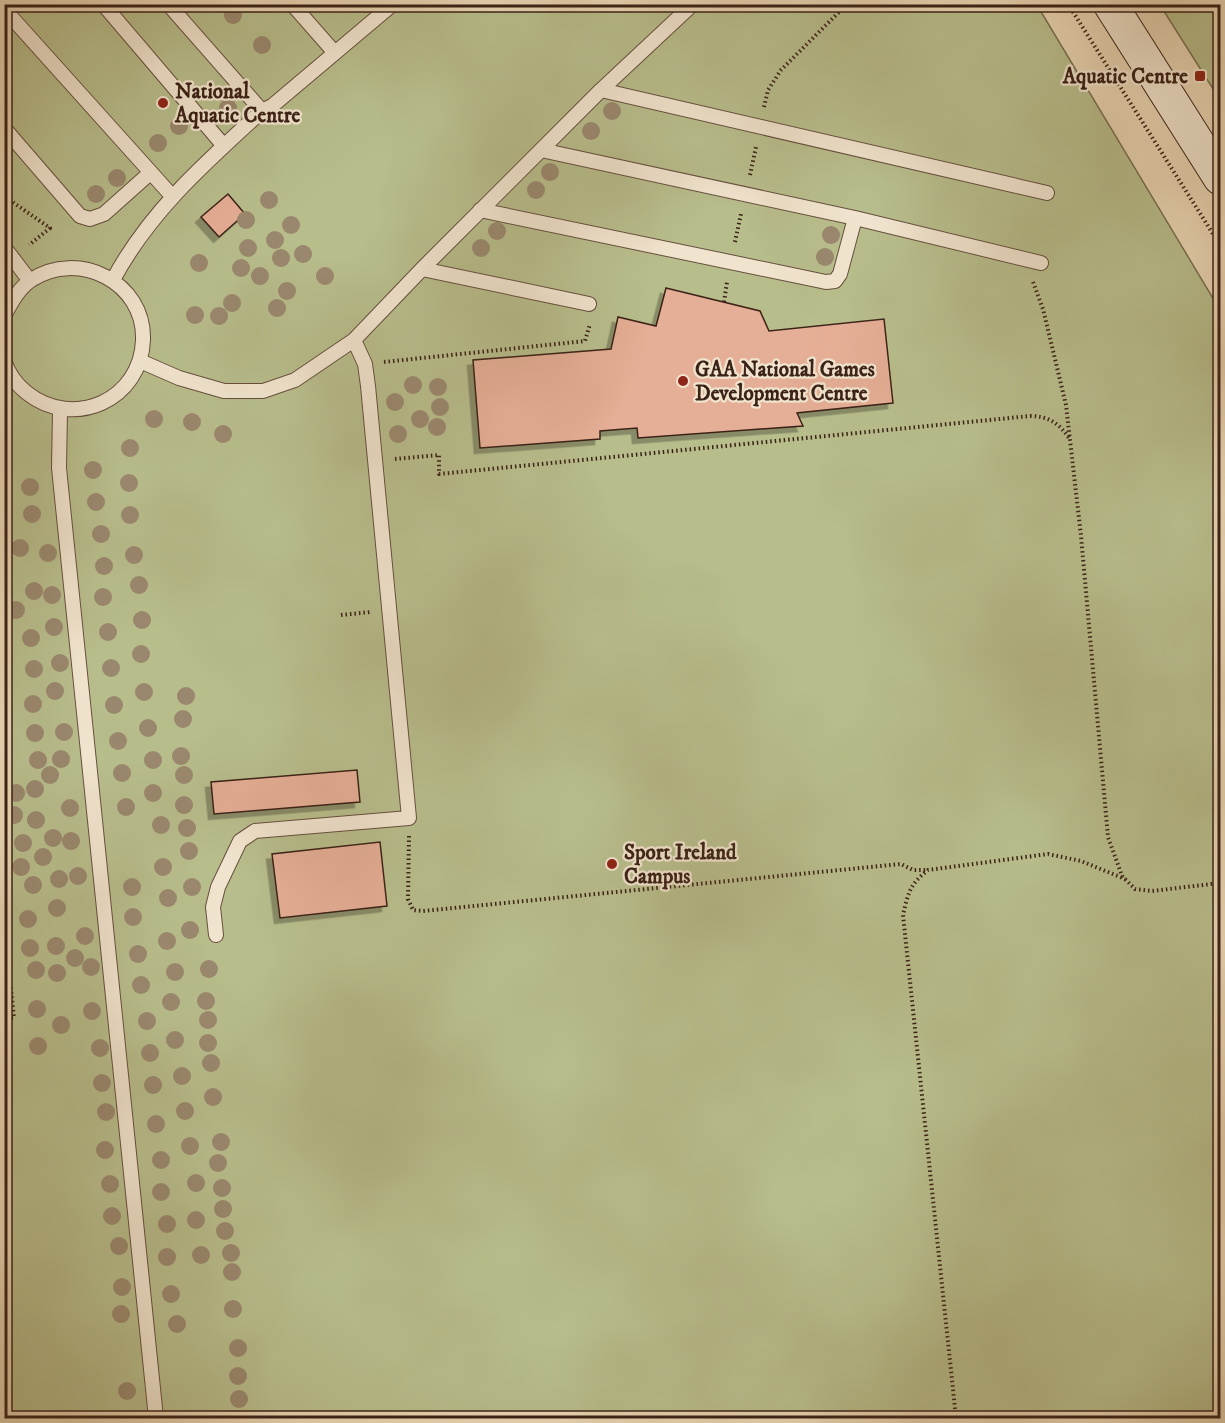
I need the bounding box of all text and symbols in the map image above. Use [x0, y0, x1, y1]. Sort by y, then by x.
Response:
place label: Aquatic Centre [1062, 64, 1188, 90]
marker: Aquatic Centre [1193, 69, 1207, 83]
place label: National Aquatic Centre [174, 79, 301, 129]
marker: National Aquatic Centre [156, 96, 170, 110]
place label: GAA National Games Development Centre [695, 357, 875, 407]
marker: GAA National Games Development Centre [676, 374, 690, 388]
place label: Sport Ireland Campus [624, 840, 737, 890]
marker: Sport Ireland Campus [605, 857, 619, 871]

